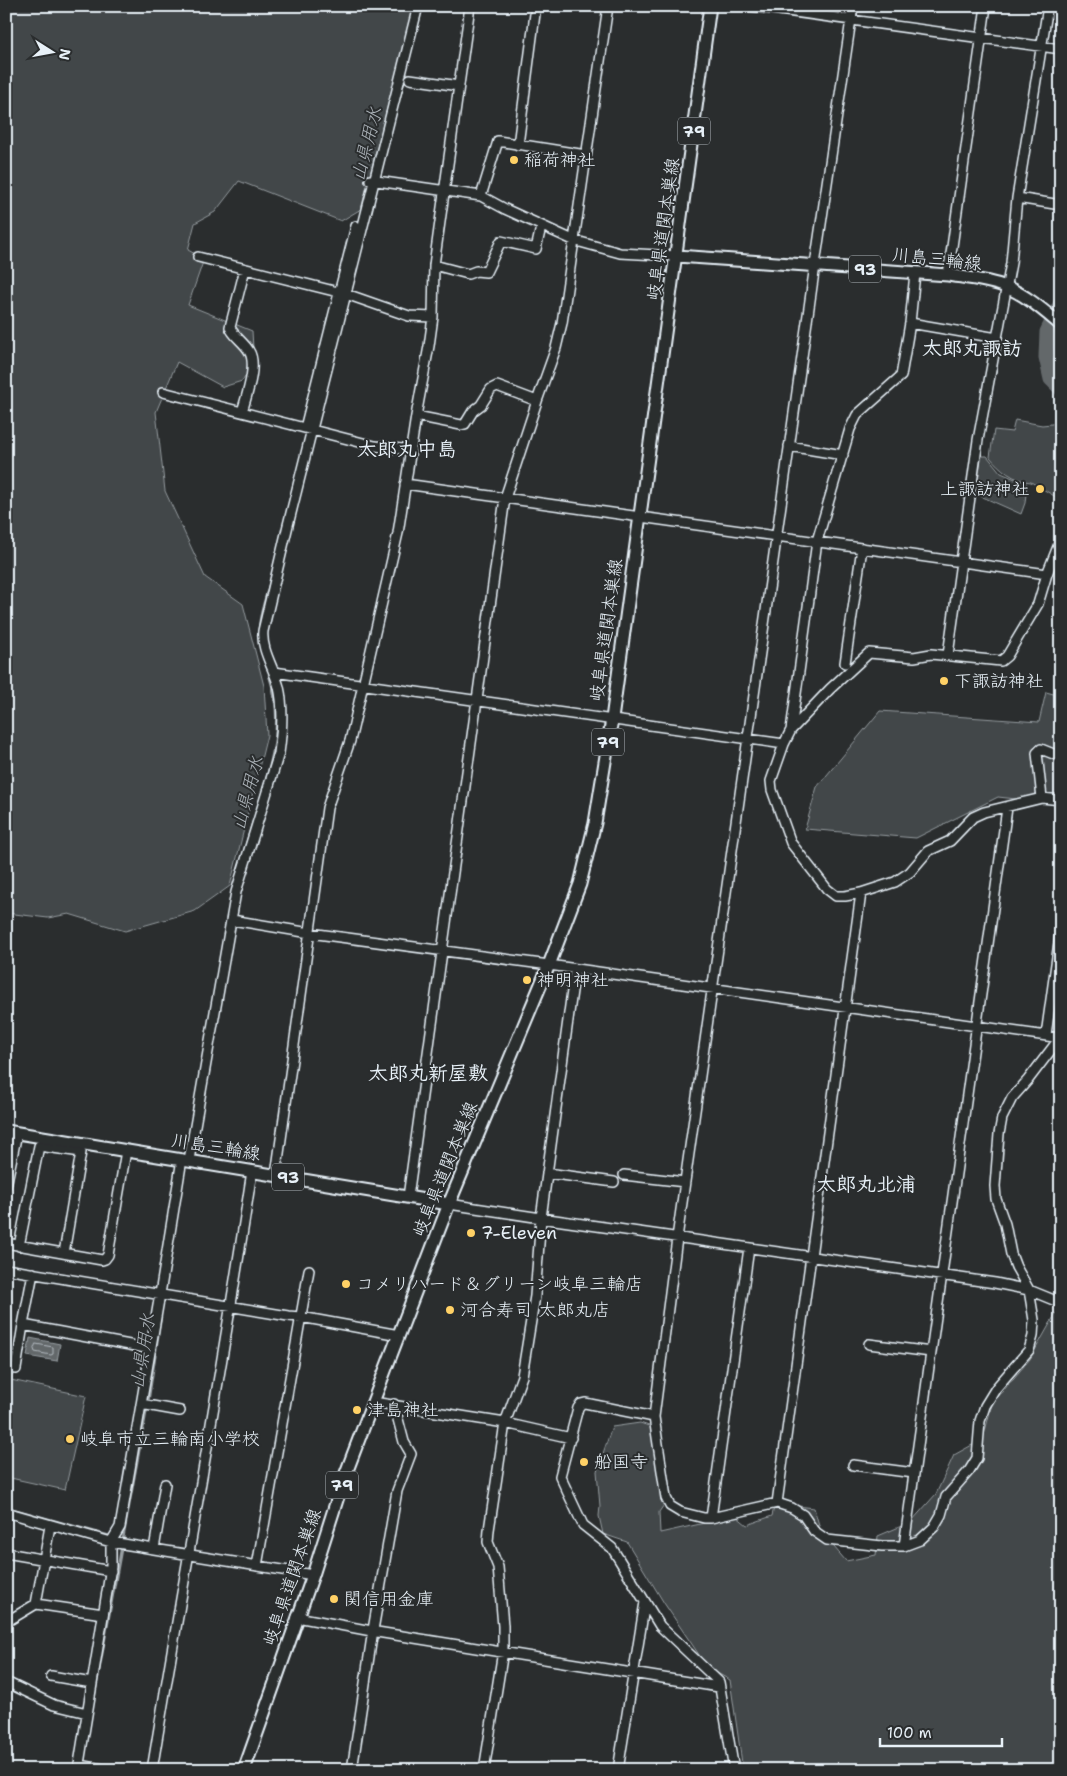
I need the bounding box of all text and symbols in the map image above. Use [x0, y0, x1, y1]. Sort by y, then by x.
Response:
north arrow [28, 28, 78, 78]
text: N [55, 47, 75, 62]
water label: 山県用水 [345, 104, 388, 184]
road number: 79 [678, 118, 710, 144]
place label: 稲荷神社 [524, 148, 596, 172]
marker: 稲荷神社 [508, 154, 520, 166]
street label: 岐阜県道関本巣線 [641, 156, 685, 302]
street label: 川島三輪線 [891, 242, 983, 276]
road number: 93 [849, 255, 881, 282]
district label: 太郎丸諏訪 [922, 335, 1022, 361]
district label: 太郎丸中島 [357, 436, 457, 462]
place label: 上諏訪神社 [940, 477, 1030, 501]
marker: 上諏訪神社 [1034, 483, 1046, 495]
street label: 岐阜県道関本巣線 [584, 557, 628, 703]
place label: 下諏訪神社 [954, 669, 1044, 693]
marker: 下諏訪神社 [938, 675, 950, 687]
road number: 79 [592, 729, 624, 756]
water label: 山県用水 [226, 753, 269, 833]
place label: 神明神社 [537, 968, 609, 992]
marker: 神明神社 [521, 974, 533, 986]
district label: 太郎丸新屋敷 [368, 1060, 488, 1086]
street label: 岐阜県道関本巣線 [407, 1098, 483, 1240]
street label: 川島三輪線 [170, 1128, 262, 1166]
road number: 93 [272, 1164, 304, 1190]
district label: 太郎丸北浦 [816, 1171, 916, 1197]
place label: 7-Eleven [481, 1221, 557, 1245]
marker: 7-Eleven [465, 1227, 477, 1239]
place label: コメリハード＆グリーン岐阜三輪店 [356, 1272, 643, 1296]
marker: コメリハード＆グリーン岐阜三輪店 [340, 1278, 352, 1290]
place label: 河合寿司 太郎丸店 [460, 1298, 610, 1322]
marker: 河合寿司 太郎丸店 [444, 1304, 456, 1316]
water label: 山県用水 [124, 1312, 161, 1391]
place label: 津島神社 [367, 1398, 439, 1422]
marker: 津島神社 [351, 1404, 363, 1416]
place label: 岐阜市立三輪南小学校 [80, 1427, 260, 1451]
marker: 岐阜市立三輪南小学校 [64, 1433, 76, 1445]
place label: 船国寺 [594, 1450, 648, 1474]
marker: 船国寺 [578, 1456, 590, 1468]
road number: 79 [326, 1472, 358, 1498]
street label: 岐阜県道関本巣線 [257, 1505, 327, 1649]
place label: 関信用金庫 [344, 1587, 434, 1611]
marker: 関信用金庫 [328, 1593, 340, 1605]
scale bar [880, 1716, 1002, 1748]
text: 100 m [887, 1723, 932, 1743]

